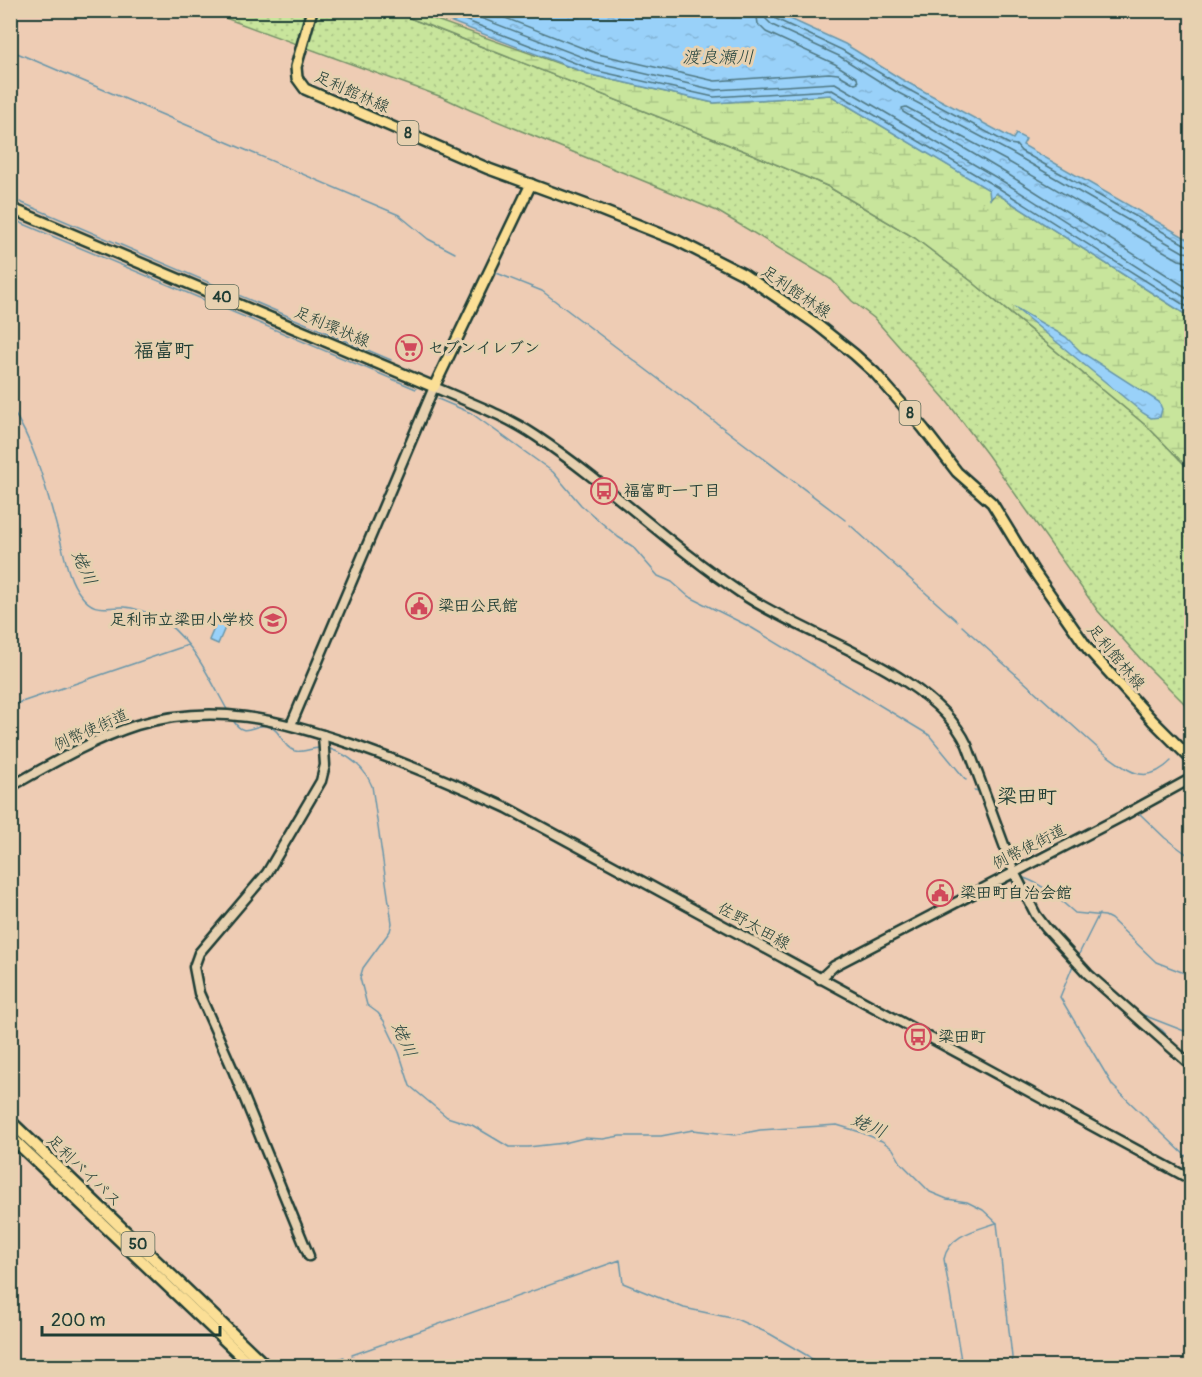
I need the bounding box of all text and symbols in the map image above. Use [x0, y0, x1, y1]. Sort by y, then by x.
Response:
water label: 渡良瀬川 [682, 46, 754, 69]
street label: 足利館林線 [311, 67, 393, 117]
road number: 8 [398, 121, 418, 145]
street label: 足利館林線 [757, 261, 835, 323]
road number: 40 [206, 285, 238, 309]
street label: 足利環状線 [291, 302, 373, 352]
supermarket icon: セブンイレブン [394, 333, 424, 363]
district label: 福富町 [134, 338, 194, 363]
place label: セブンイレブン [428, 338, 540, 358]
road number: 8 [900, 401, 920, 425]
bus stop icon: 福富町一丁目 [589, 476, 619, 506]
place label: 福富町一丁目 [624, 481, 720, 501]
water label: 姥川 [66, 547, 102, 589]
public building icon: 梁田公民館 [404, 591, 434, 621]
place label: 梁田公民館 [438, 596, 518, 616]
school or university icon: 足利市立梁田小学校 [258, 605, 288, 635]
place label: 足利市立梁田小学校 [110, 610, 254, 630]
street label: 足利館林線 [1083, 620, 1149, 694]
street label: 例幣使街道 [50, 705, 132, 755]
district label: 梁田町 [997, 784, 1057, 809]
street label: 例幣使街道 [989, 820, 1069, 874]
public building icon: 梁田町自治会館 [925, 878, 955, 908]
place label: 梁田町自治会館 [960, 883, 1072, 903]
street label: 佐野太田線 [714, 898, 794, 954]
water label: 姥川 [386, 1019, 422, 1061]
bus stop icon: 梁田町 [903, 1022, 933, 1052]
place label: 梁田町 [938, 1027, 986, 1047]
water label: 姥川 [848, 1108, 890, 1144]
street label: 足利バイパス [43, 1131, 125, 1211]
road number: 50 [122, 1232, 154, 1256]
scale bar [42, 1299, 220, 1337]
text: 200 m [51, 1309, 106, 1332]

